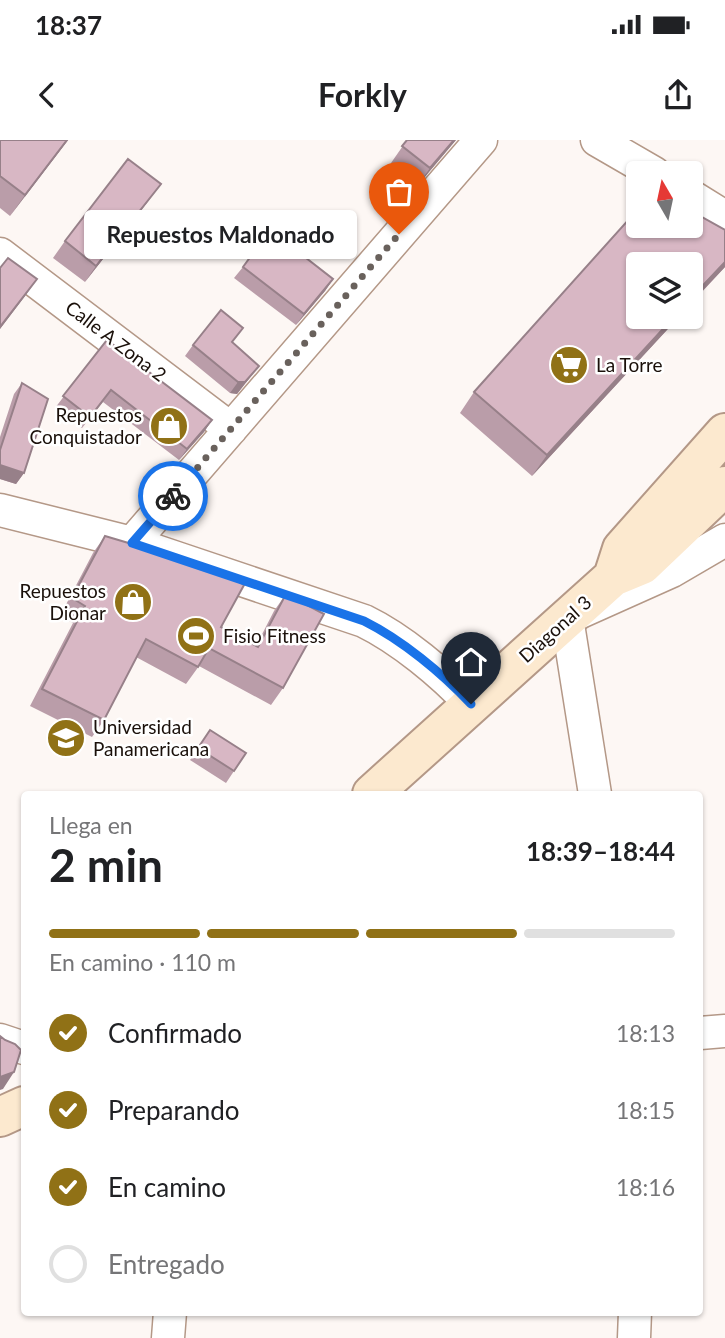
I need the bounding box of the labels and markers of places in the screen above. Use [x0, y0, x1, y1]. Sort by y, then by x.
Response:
pin [369, 162, 429, 234]
callout: Repuestos Maldonado [84, 210, 357, 259]
supermarket icon: La Torre [548, 344, 590, 386]
place label: La Torre [596, 353, 663, 376]
place label: Repuestos Conquistador [30, 403, 142, 448]
shop icon: Repuestos Conquistador [148, 405, 190, 447]
place label: Repuestos Dionar [19, 579, 106, 624]
shop icon: Repuestos Dionar [112, 581, 154, 623]
sports icon: Fisio Fitness [175, 615, 217, 657]
place label: Fisio Fitness [223, 624, 326, 647]
pin [441, 632, 501, 704]
place label: Universidad Panamericana [93, 715, 209, 760]
school or university icon: Universidad Panamericana [45, 717, 87, 759]

